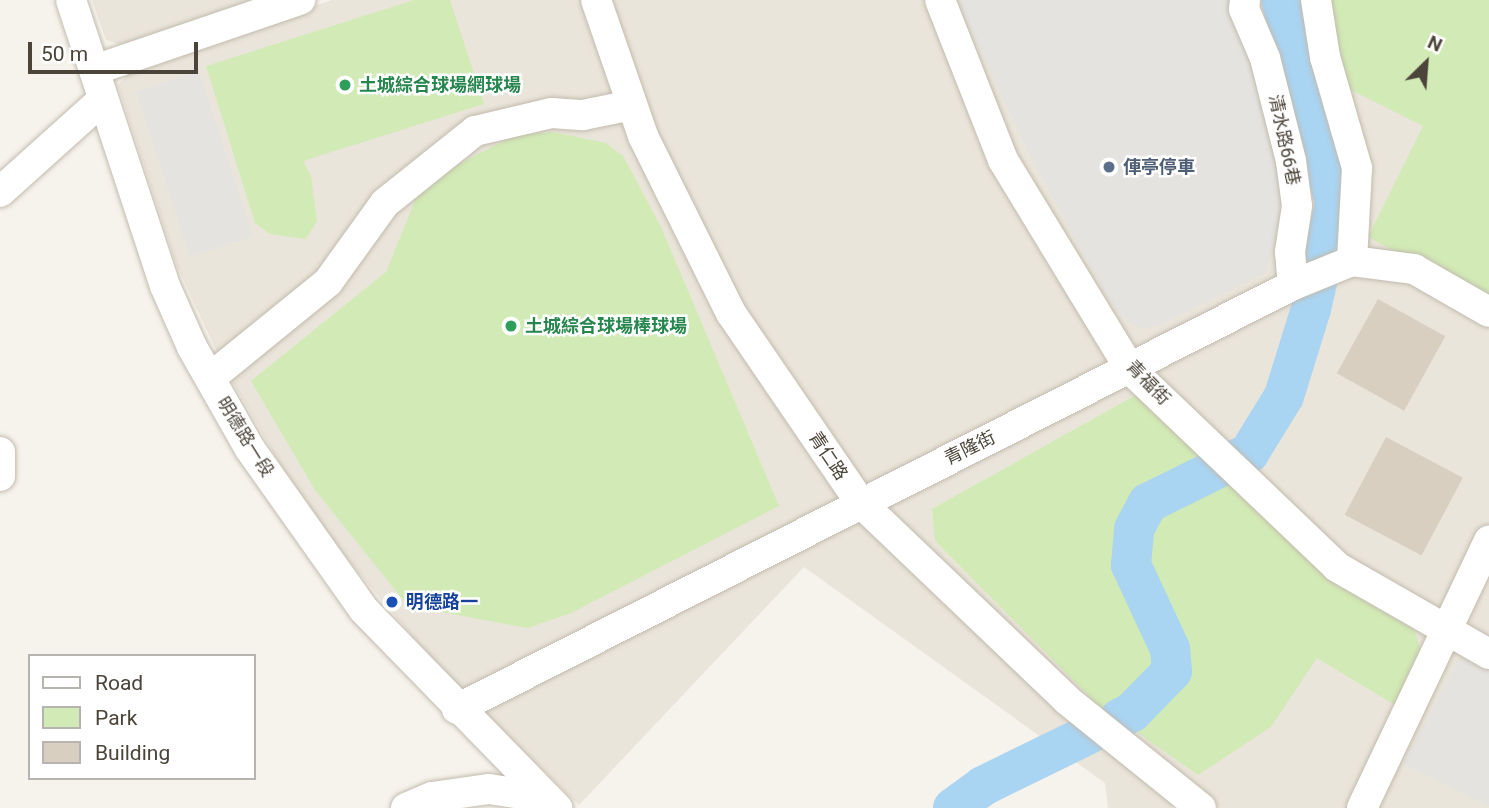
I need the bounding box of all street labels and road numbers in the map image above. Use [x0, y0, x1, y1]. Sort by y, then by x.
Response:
street label: 清水路66巷 [1264, 93, 1304, 187]
street label: 青福街 [1121, 356, 1175, 410]
street label: 明德路一段 [212, 393, 278, 481]
street label: 青隆街 [941, 426, 999, 470]
street label: 青仁路 [804, 428, 852, 484]

